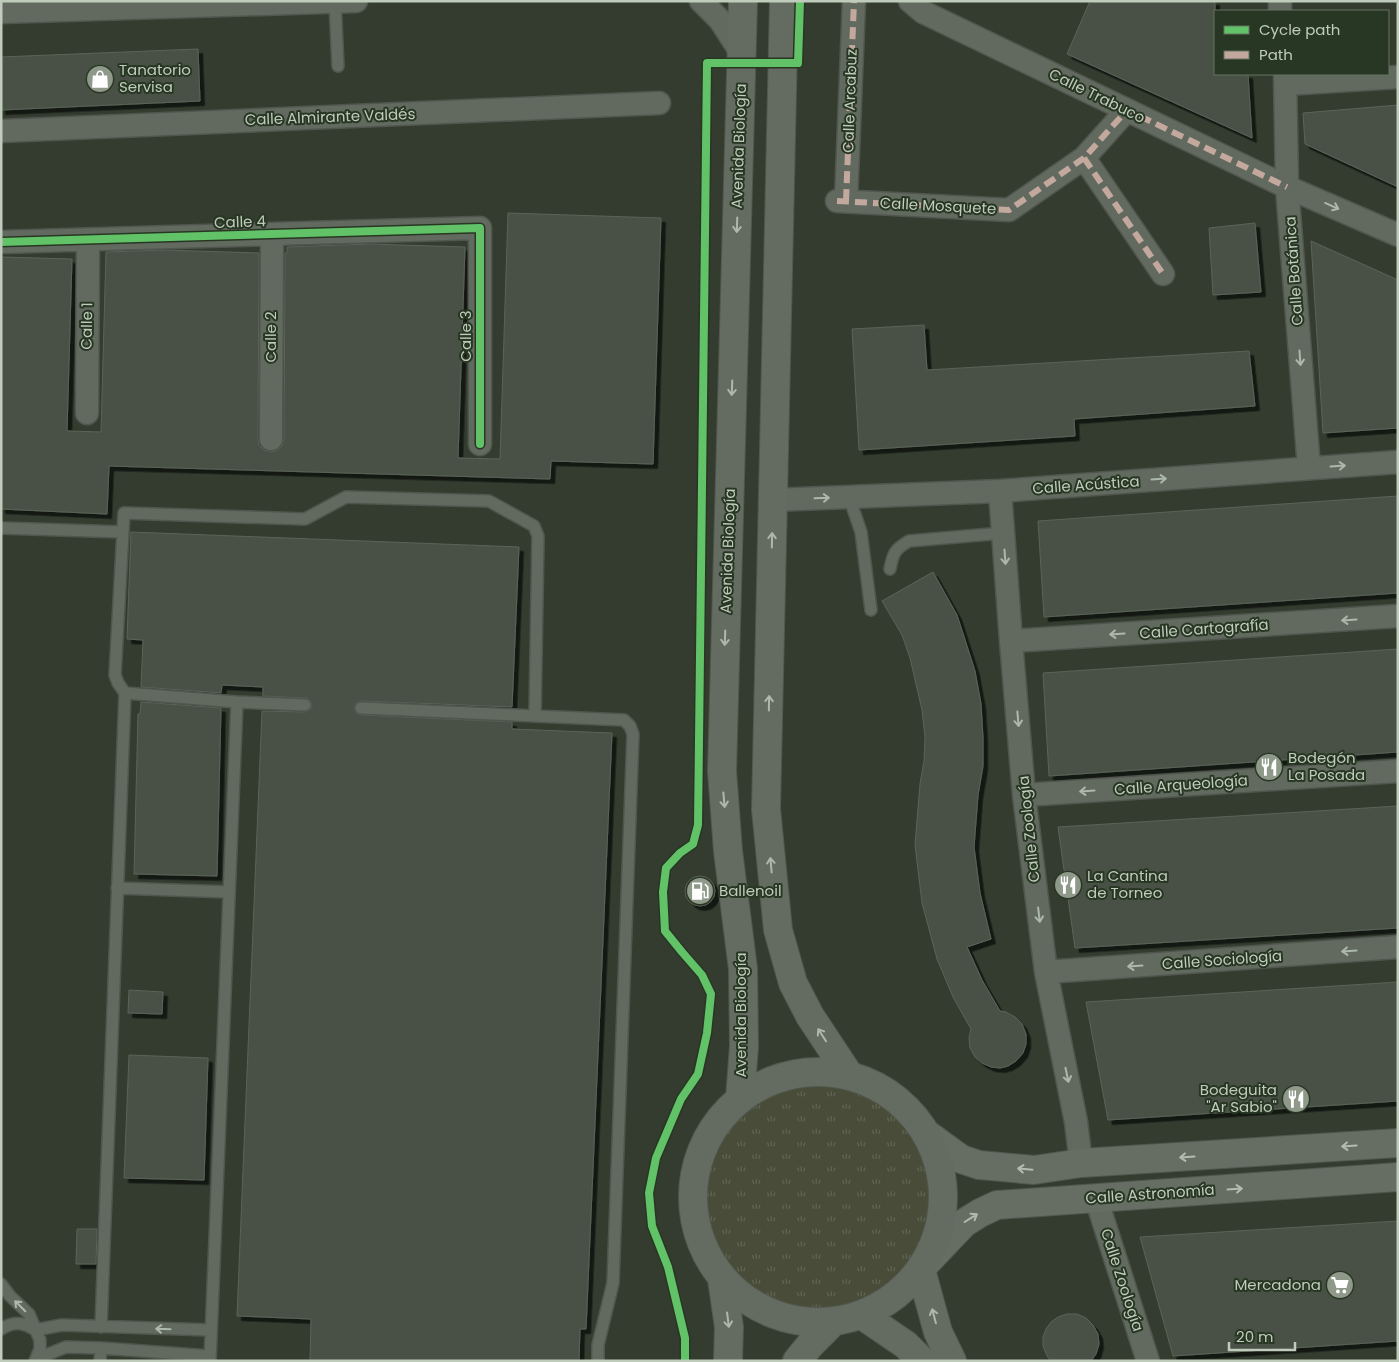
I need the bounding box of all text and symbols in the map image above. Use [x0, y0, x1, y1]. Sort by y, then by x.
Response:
legend [1214, 10, 1389, 75]
text: Cycle path [1259, 19, 1340, 40]
text: Path [1259, 44, 1293, 65]
street label: Calle Arcabuz [837, 49, 862, 153]
place label: Tanatorio Servisa [119, 59, 191, 97]
street label: Calle Trabuco [1046, 63, 1149, 128]
shop icon: Tanatorio Servisa [85, 64, 115, 94]
street label: Avenida Biología [726, 83, 751, 209]
street label: Calle Almirante Valdés [244, 103, 416, 130]
street label: Calle Mosquete [879, 192, 997, 219]
one-way arrow [1324, 202, 1339, 212]
street label: Calle 4 [214, 210, 266, 233]
one-way arrow [732, 216, 742, 233]
street label: Calle Botánica [1279, 216, 1308, 326]
street label: Calle 1 [76, 302, 97, 350]
street label: Calle 3 [455, 310, 476, 362]
street label: Calle 2 [260, 311, 281, 363]
one-way arrow [1296, 349, 1305, 365]
one-way arrow [727, 379, 737, 395]
one-way arrow [1330, 462, 1346, 471]
street label: Calle Acústica [1032, 470, 1140, 499]
one-way arrow [1151, 475, 1167, 484]
street label: Avenida Biología [715, 488, 740, 614]
one-way arrow [814, 494, 830, 503]
one-way arrow [767, 532, 777, 548]
one-way arrow [1000, 549, 1010, 565]
street label: Calle Cartografía [1139, 614, 1269, 643]
one-way arrow [1341, 615, 1357, 624]
one-way arrow [721, 629, 730, 645]
one-way arrow [1109, 630, 1125, 639]
one-way arrow [764, 695, 773, 711]
one-way arrow [1013, 711, 1022, 727]
place label: Bodegón La Posada [1288, 747, 1365, 785]
restaurant icon: Bodegón La Posada [1254, 752, 1284, 782]
street label: Calle Arqueología [1113, 769, 1249, 800]
street label: Calle Zoología [1012, 775, 1045, 883]
one-way arrow [1079, 787, 1095, 796]
one-way arrow [719, 792, 729, 808]
one-way arrow [767, 857, 776, 873]
place label: La Cantina de Torneo [1087, 865, 1168, 903]
restaurant icon: La Cantina de Torneo [1053, 870, 1083, 900]
fuel station icon: Ballenoil [685, 876, 715, 906]
place label: Ballenoil [719, 880, 782, 901]
one-way arrow [1034, 907, 1044, 923]
street label: Calle Sociología [1161, 945, 1283, 974]
one-way arrow [1341, 946, 1357, 955]
street label: Avenida Biología [730, 952, 751, 1078]
one-way arrow [1127, 961, 1143, 970]
one-way arrow [817, 1028, 827, 1042]
one-way arrow [1063, 1067, 1072, 1083]
place label: Bodeguita "Ar Sabio" [1200, 1079, 1277, 1117]
restaurant icon: Bodeguita "Ar Sabio" [1281, 1084, 1311, 1114]
one-way arrow [1341, 1142, 1357, 1151]
one-way arrow [1179, 1152, 1195, 1161]
one-way arrow [1017, 1164, 1033, 1174]
street label: Calle Astronomía [1085, 1179, 1215, 1208]
one-way arrow [1226, 1184, 1242, 1193]
one-way arrow [964, 1213, 978, 1224]
street label: Calle Zoología [1096, 1226, 1149, 1334]
supermarket icon: Mercadona [1325, 1270, 1355, 1300]
place label: Mercadona [1234, 1274, 1321, 1295]
one-way arrow [14, 1300, 26, 1312]
one-way arrow [929, 1309, 938, 1325]
one-way arrow [723, 1311, 733, 1327]
scale bar [1229, 1320, 1295, 1352]
one-way arrow [155, 1324, 171, 1334]
text: 20 m [1236, 1326, 1274, 1347]

